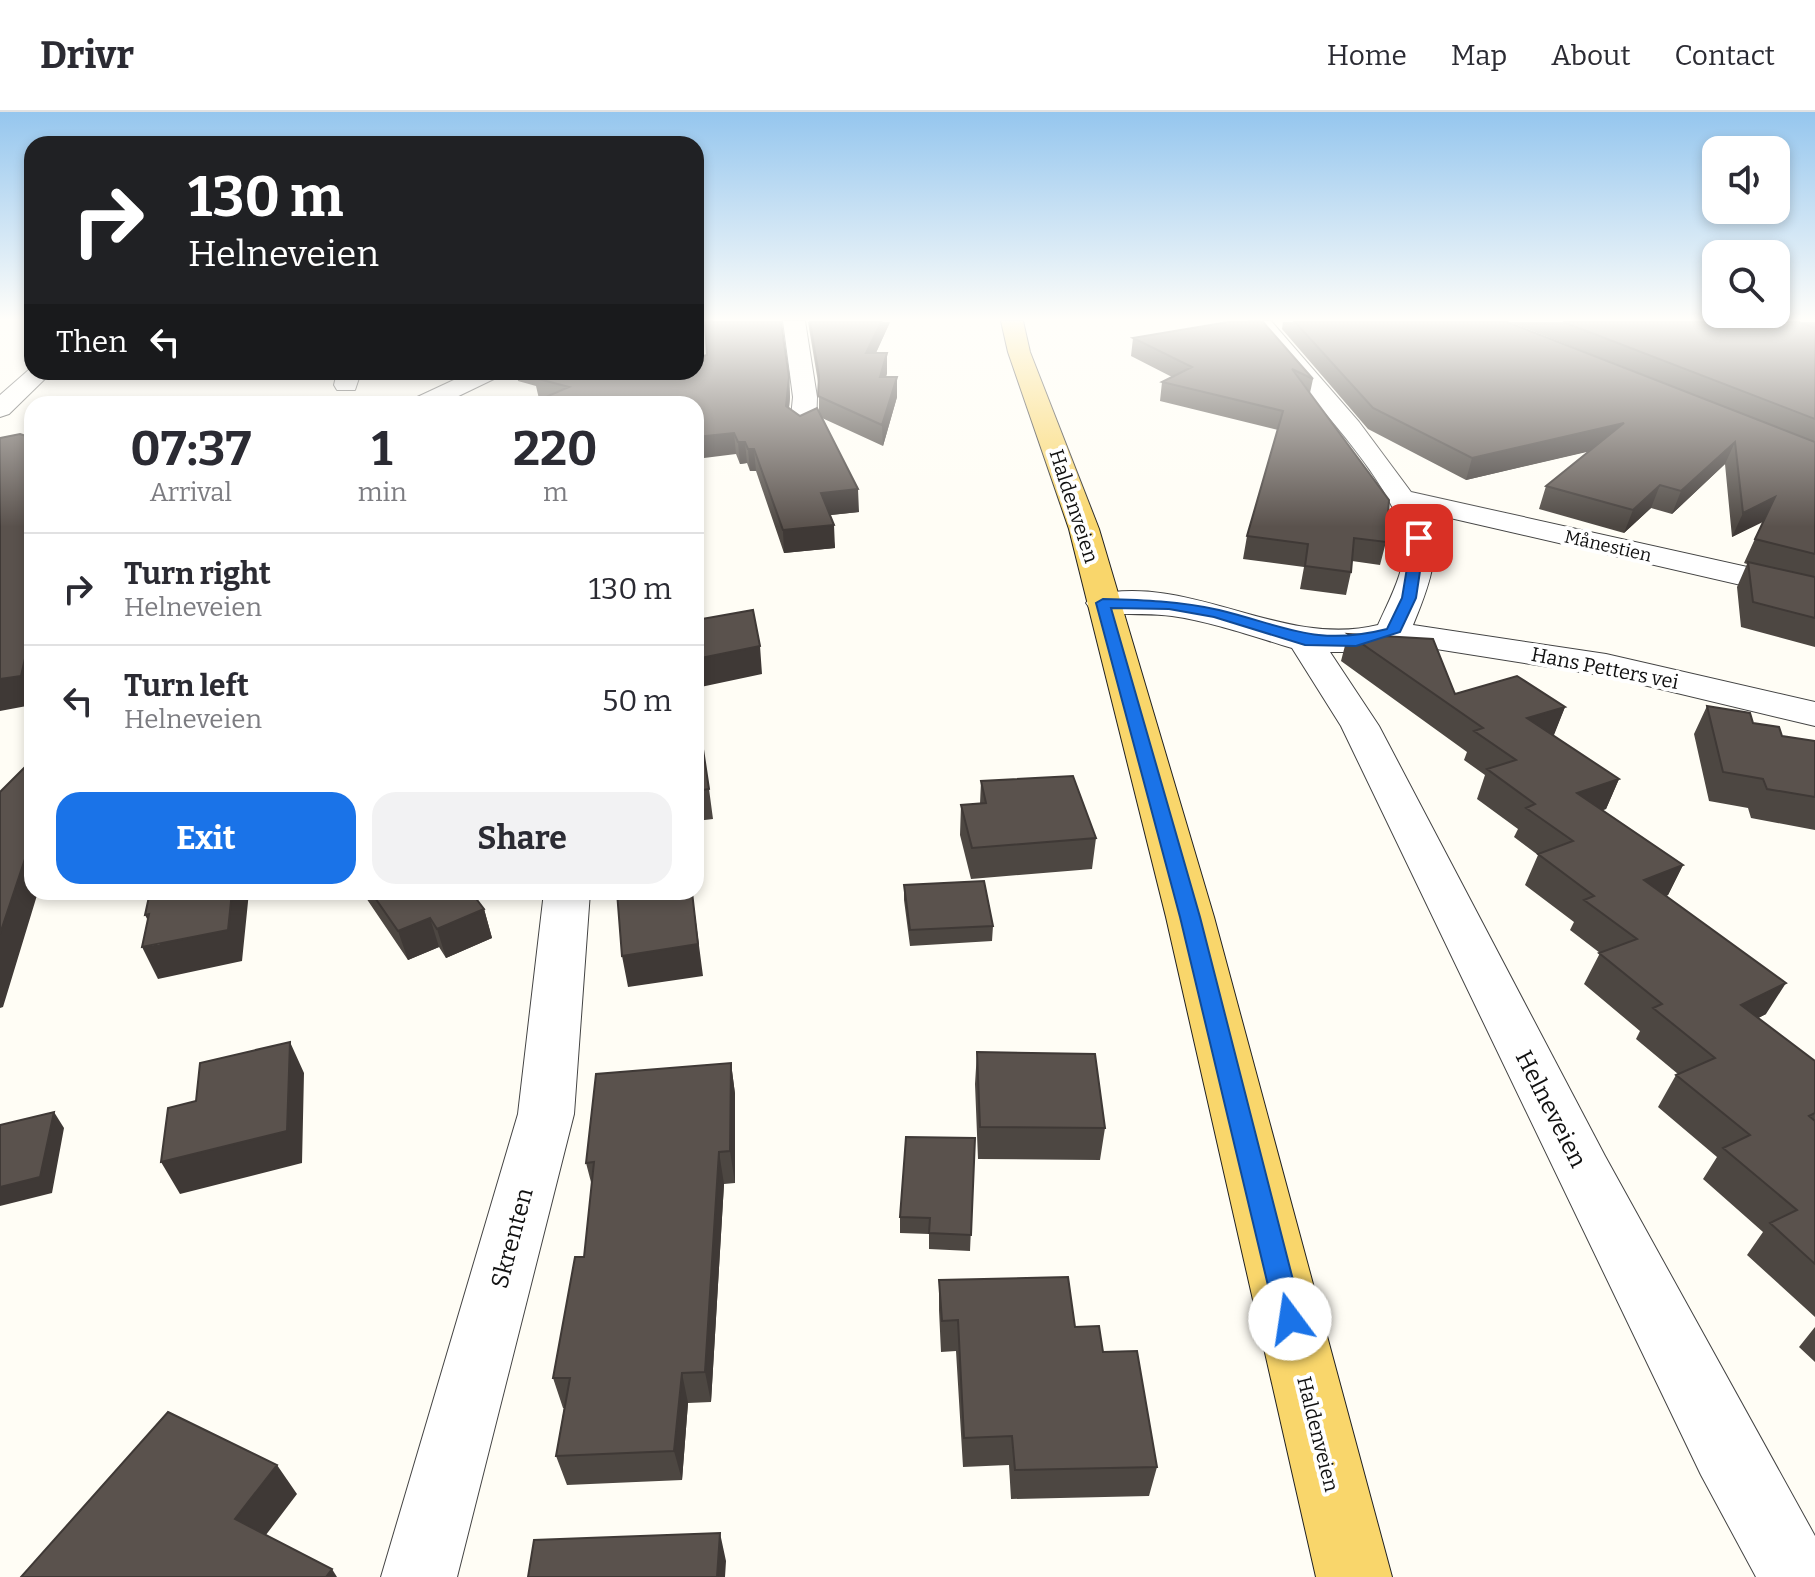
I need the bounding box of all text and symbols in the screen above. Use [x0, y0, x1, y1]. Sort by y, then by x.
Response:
text: Drivr [40, 32, 134, 78]
text: Home [1327, 39, 1407, 72]
text: Map [1451, 39, 1507, 72]
text: About [1551, 39, 1631, 72]
text: Contact [1675, 39, 1775, 72]
map controls [1702, 136, 1790, 328]
button: sound [1702, 136, 1790, 224]
text: 130 m [188, 164, 344, 231]
icon: right [56, 168, 160, 272]
text: Helneveien [188, 232, 379, 276]
button: search [1702, 240, 1790, 328]
icon: left [143, 320, 187, 364]
text: Then [56, 324, 127, 360]
text: 07:37 [130, 420, 251, 478]
text: 1 [372, 420, 393, 478]
text: 220 [513, 420, 598, 478]
street label: Haldenveien [1044, 446, 1104, 566]
text: Arrival [150, 477, 232, 508]
text: min [358, 477, 407, 508]
text: m [543, 477, 568, 508]
pin [1385, 504, 1453, 572]
icon: arrive [1397, 516, 1441, 560]
street label: Månestien [1562, 525, 1654, 567]
text: Turn right [124, 556, 271, 592]
icon: right [56, 567, 100, 611]
text: 130 m [589, 571, 672, 607]
text: Helneveien [124, 592, 262, 623]
street label: Hans Petters vei [1529, 642, 1681, 694]
text: Turn left [124, 668, 249, 704]
icon: left [56, 679, 100, 723]
text: 50 m [602, 683, 672, 719]
text: Helneveien [124, 704, 262, 735]
button: Exit [56, 792, 356, 884]
button: Share [372, 792, 672, 884]
street label: Helneveien [1510, 1046, 1592, 1172]
street label: Skrenten [485, 1185, 539, 1291]
position arrow [1248, 1277, 1332, 1361]
street label: Haldenveien [1292, 1374, 1344, 1494]

